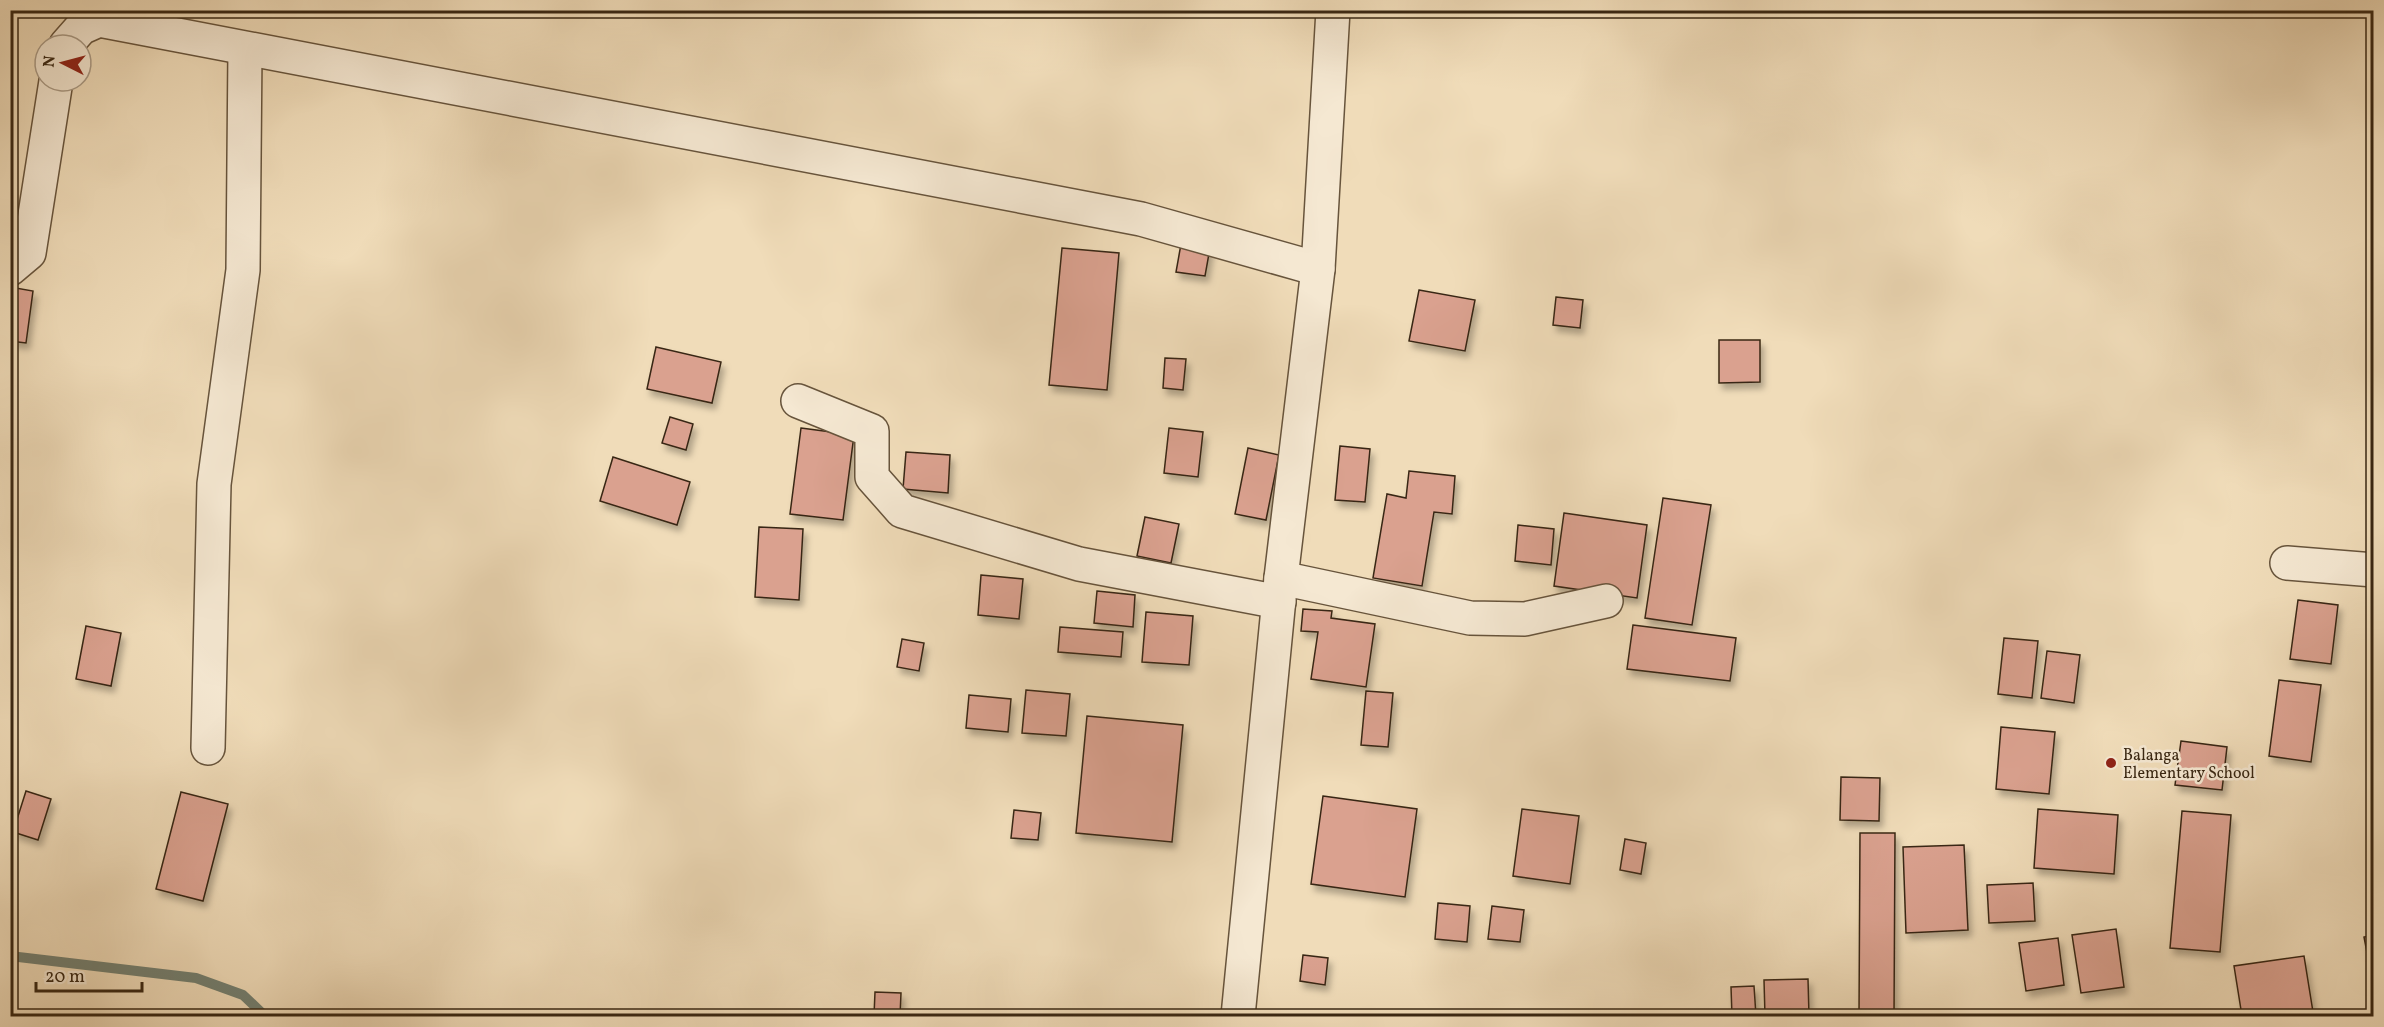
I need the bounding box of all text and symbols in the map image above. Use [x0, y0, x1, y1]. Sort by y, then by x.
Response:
north arrow [33, 33, 93, 93]
text: N [39, 54, 62, 69]
place label: Balanga Elementary School [2123, 745, 2255, 785]
marker: Balanga Elementary School [2104, 756, 2118, 770]
scale bar [36, 955, 142, 993]
text: 20 m [45, 965, 85, 990]

